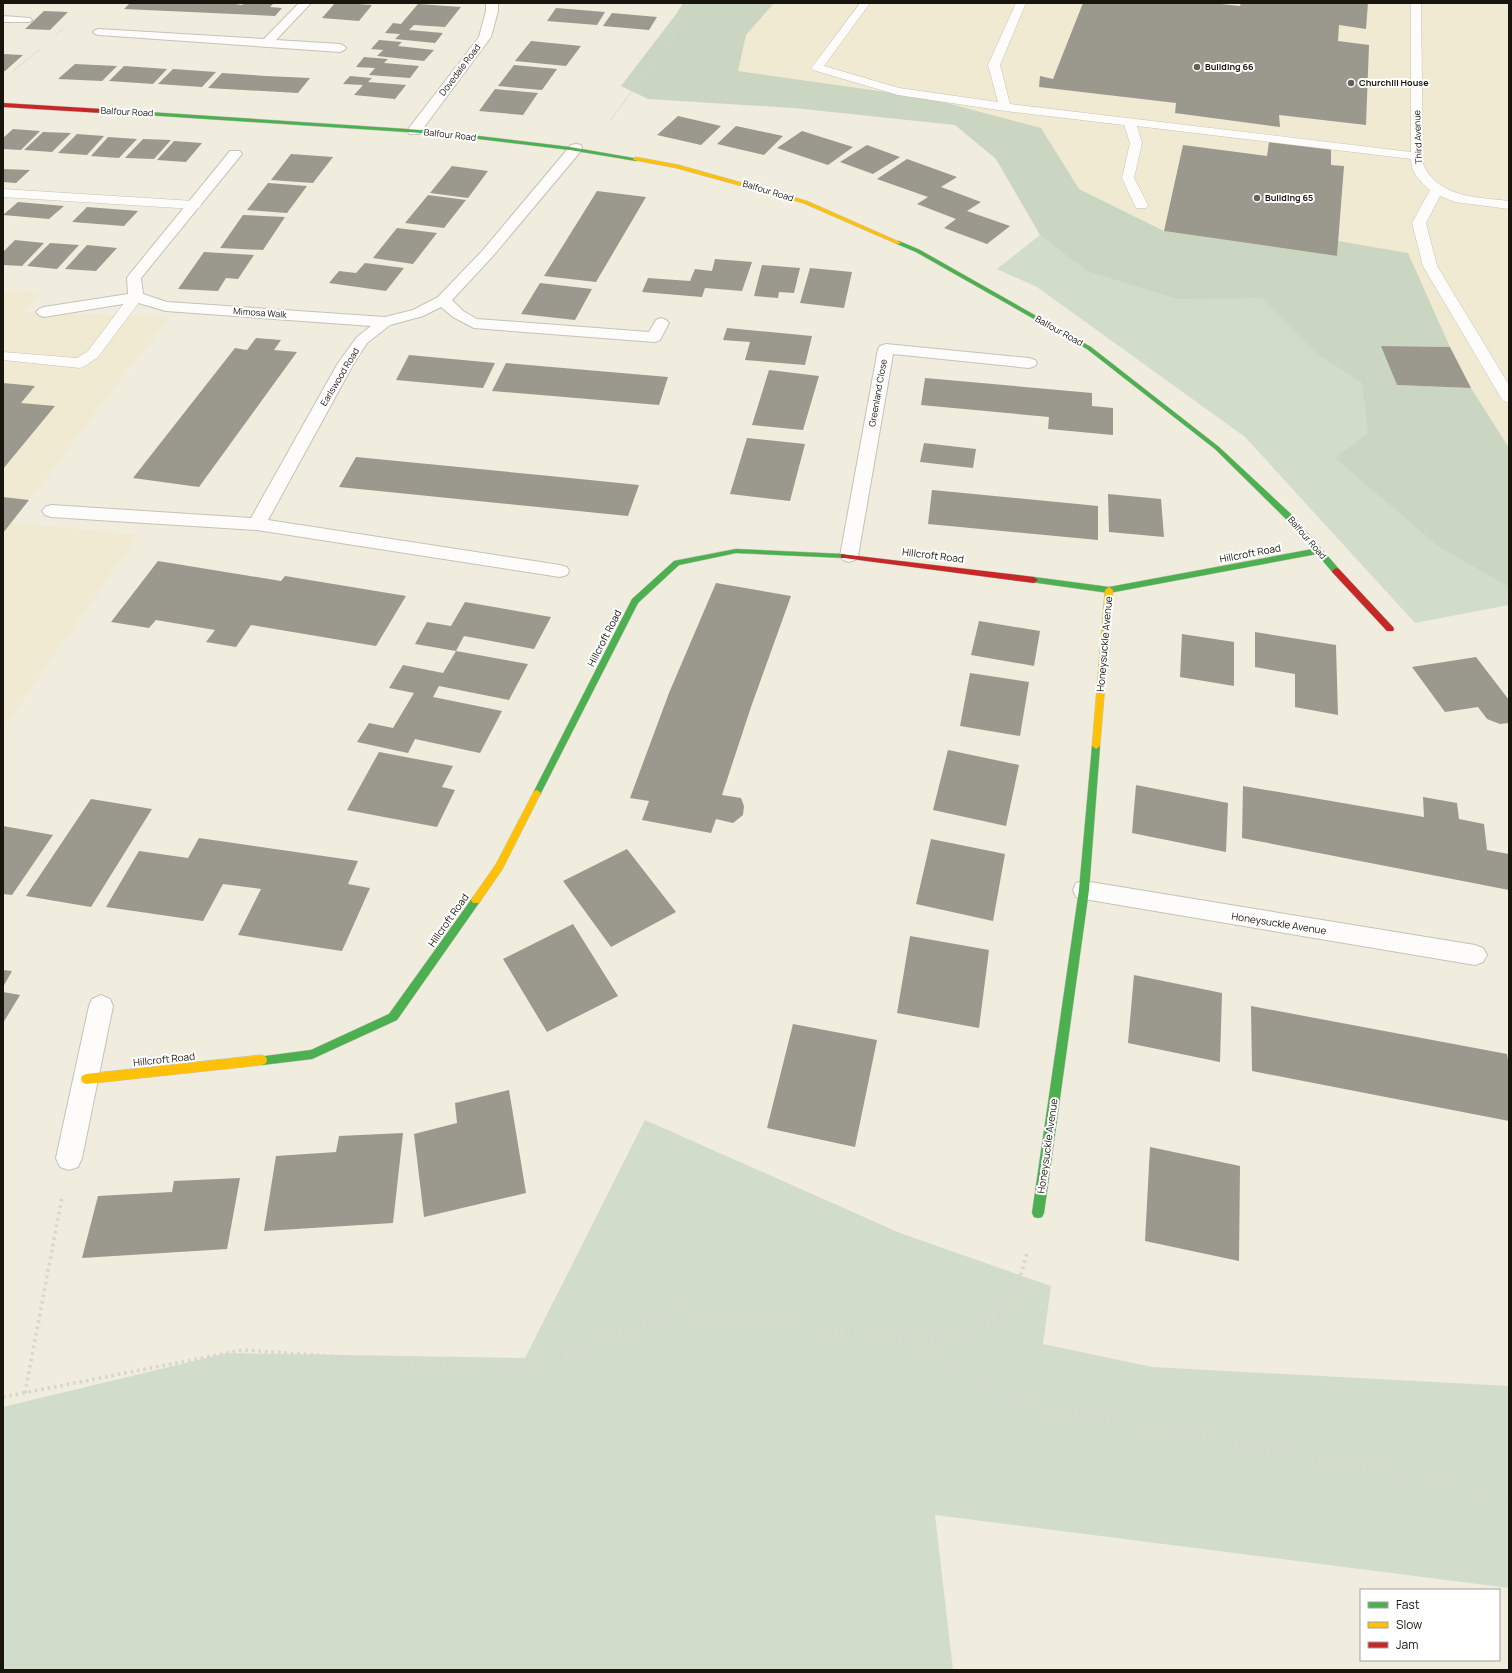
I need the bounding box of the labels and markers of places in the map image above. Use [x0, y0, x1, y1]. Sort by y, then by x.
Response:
place label: Building 66 [1205, 60, 1254, 73]
marker: Building 66 [1192, 62, 1202, 72]
place label: Churchill House [1359, 76, 1429, 89]
marker: Churchill House [1346, 78, 1356, 88]
place label: Building 65 [1265, 191, 1313, 204]
marker: Building 65 [1252, 193, 1262, 203]

